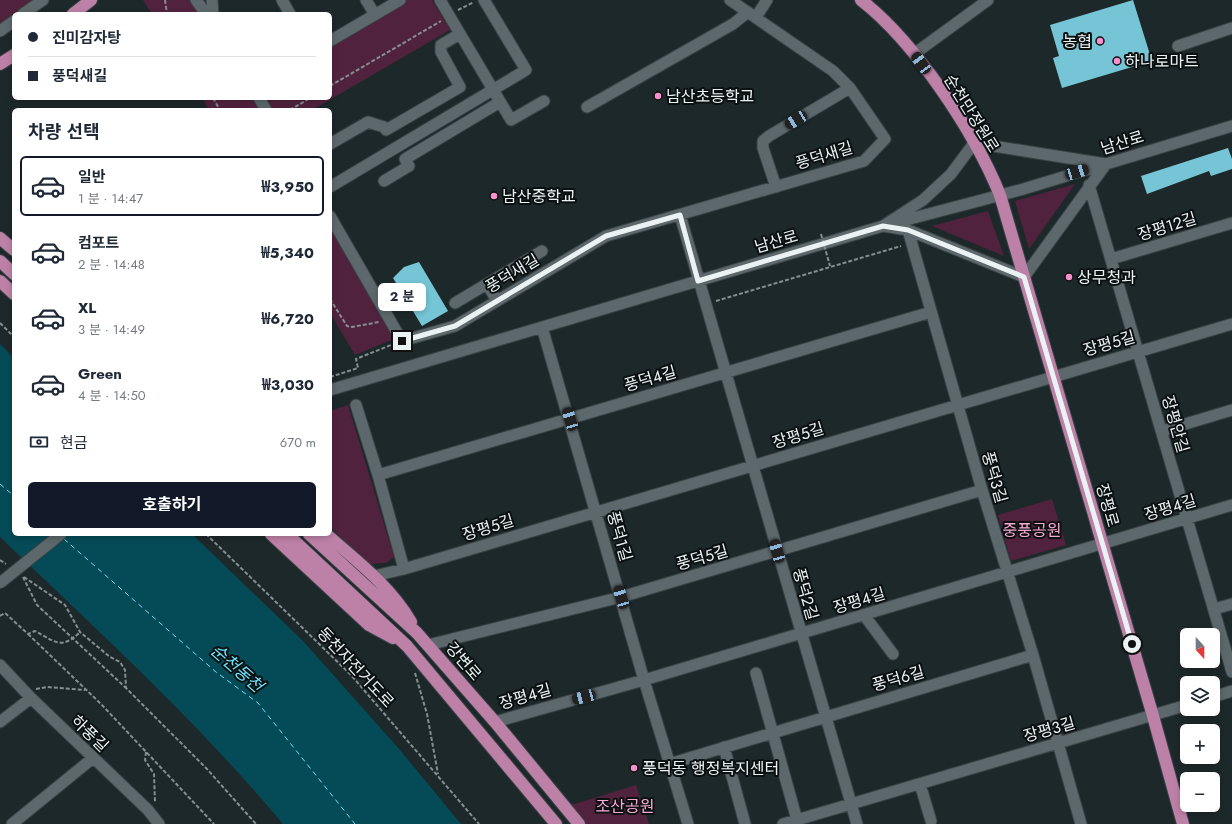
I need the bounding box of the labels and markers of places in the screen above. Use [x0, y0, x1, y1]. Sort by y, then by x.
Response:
place label: 농협 [1063, 30, 1092, 53]
marker: 농협 [1095, 36, 1105, 46]
place label: 하나로마트 [1125, 50, 1199, 73]
marker: 하나로마트 [1112, 56, 1122, 66]
place label: 남산초등학교 [666, 85, 754, 108]
marker: 남산초등학교 [653, 91, 663, 101]
place label: 남산중학교 [502, 185, 576, 208]
marker: 남산중학교 [489, 191, 499, 201]
place label: 상무청과 [1077, 266, 1136, 289]
marker: 상무청과 [1064, 272, 1074, 282]
place label: 풍덕동 행정복지센터 [642, 757, 779, 780]
marker: 풍덕동 행정복지센터 [629, 763, 639, 773]

